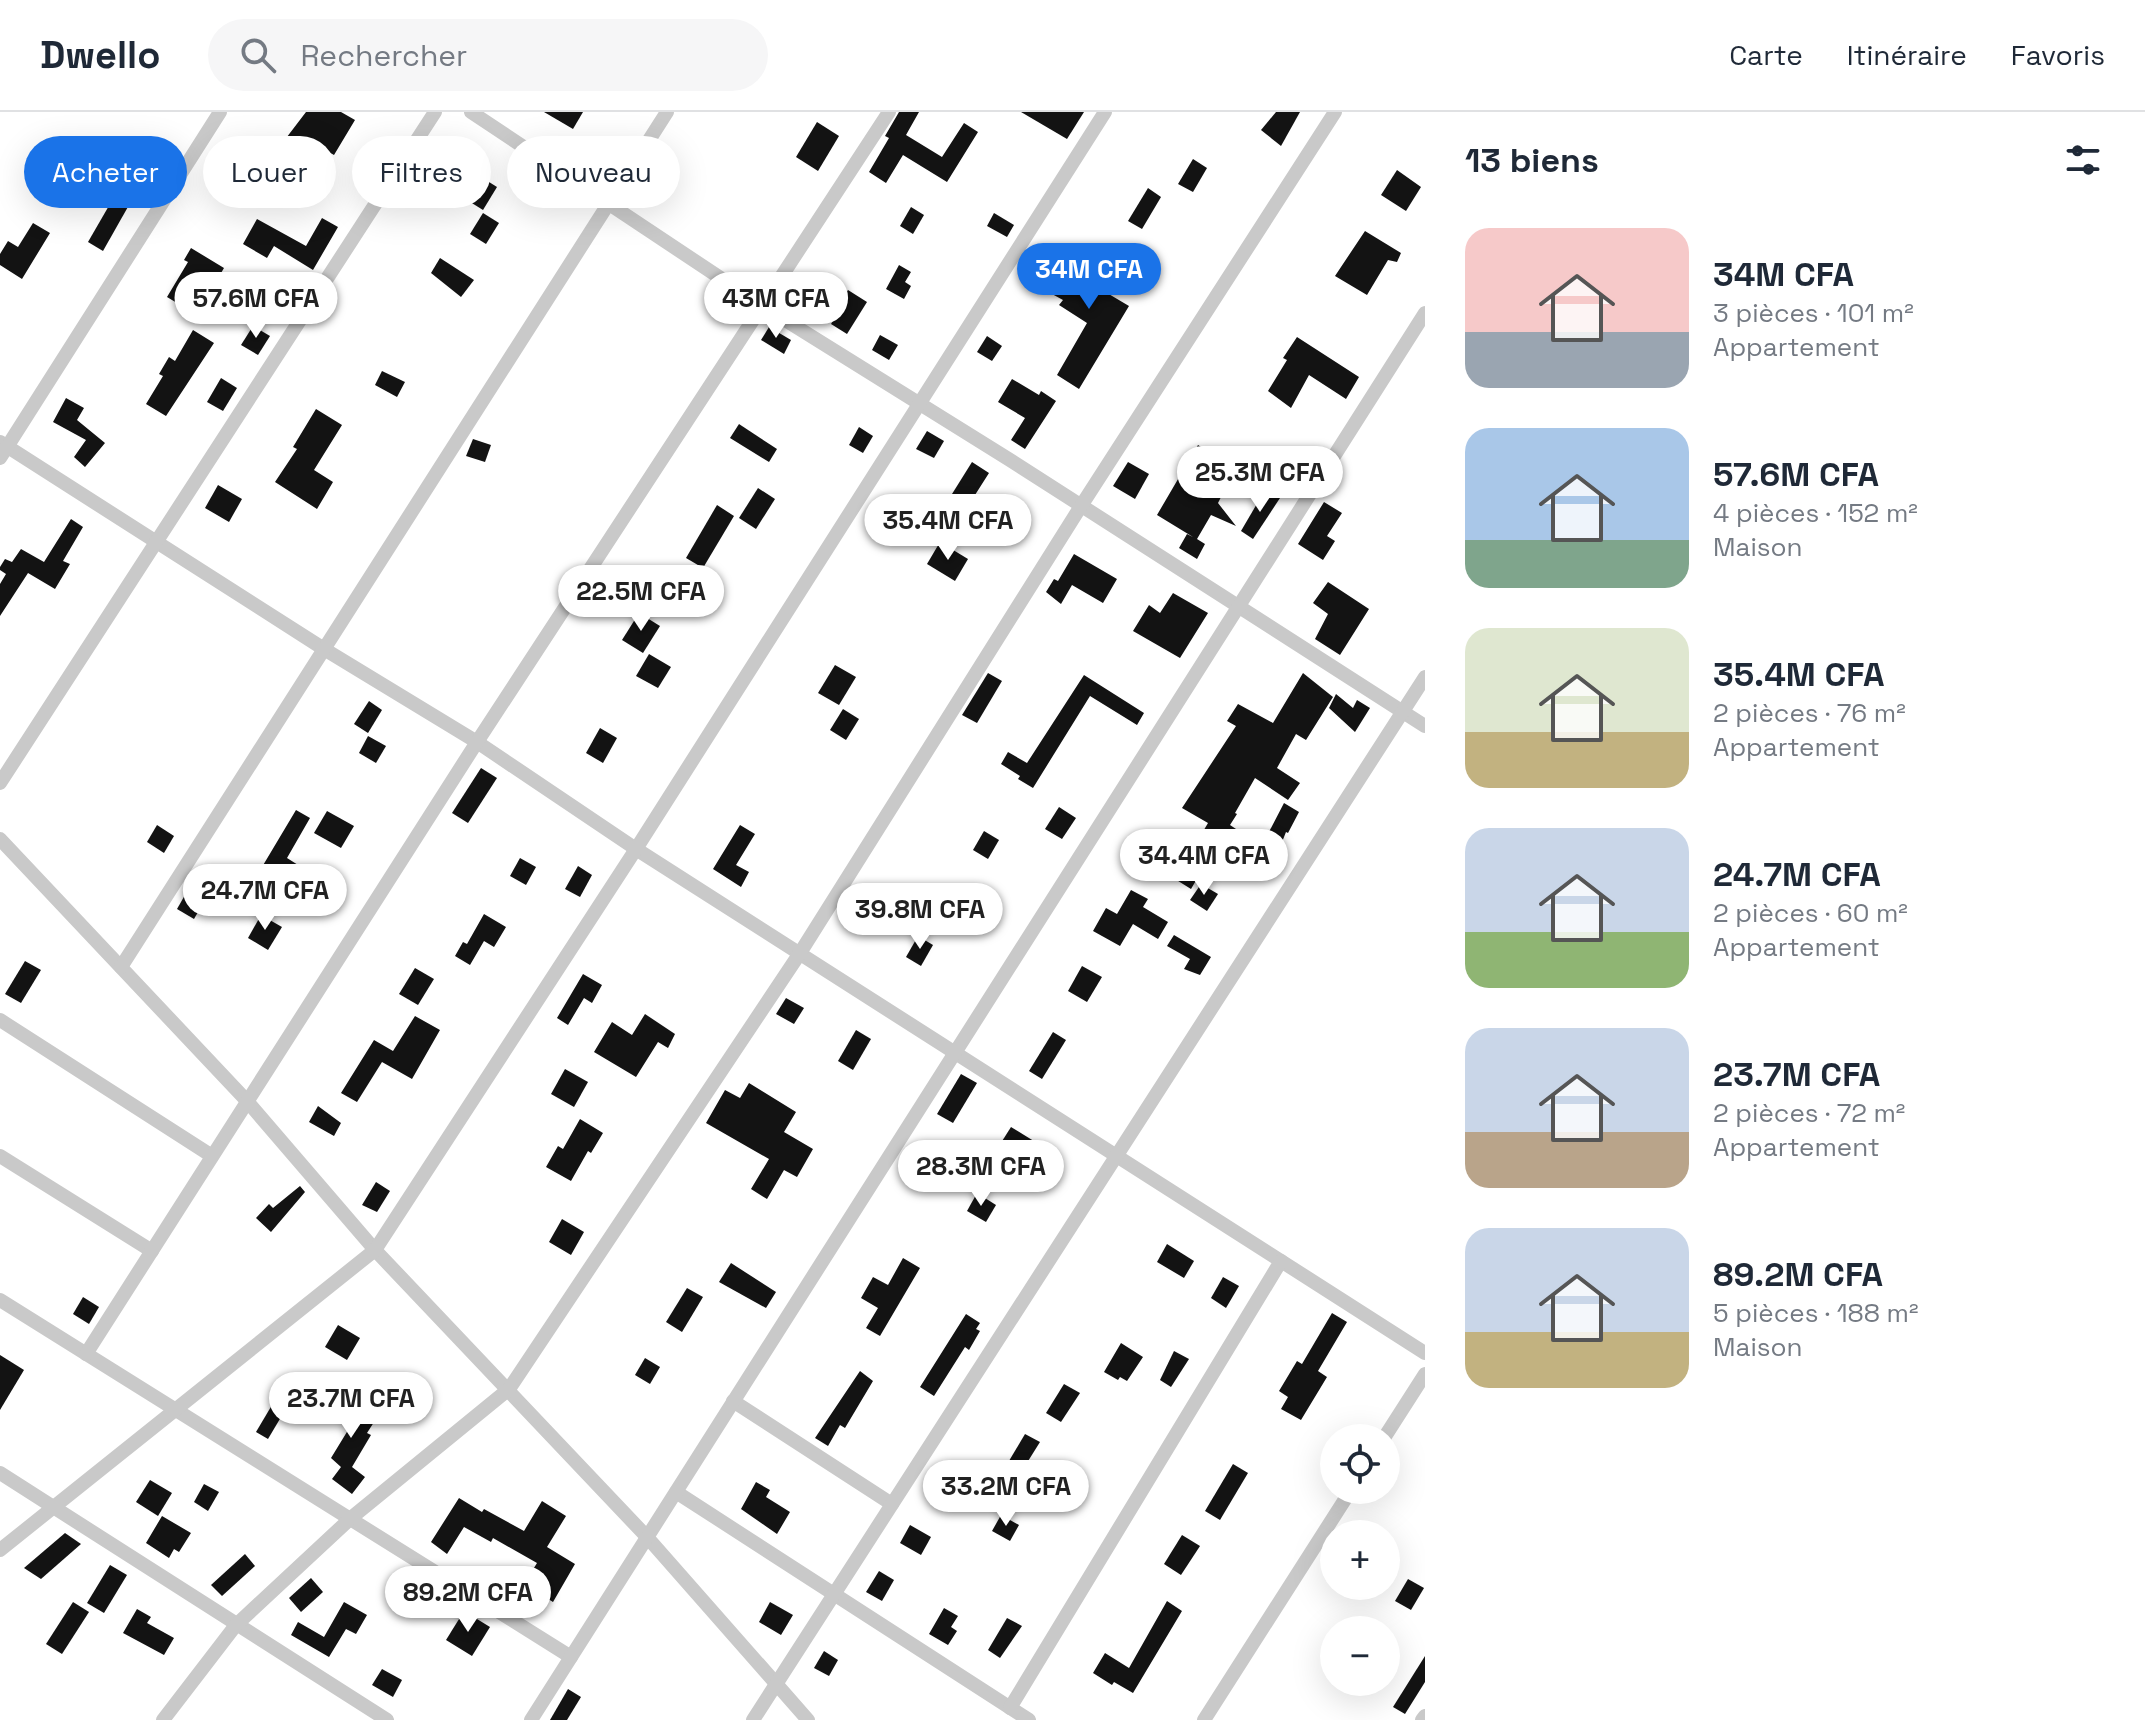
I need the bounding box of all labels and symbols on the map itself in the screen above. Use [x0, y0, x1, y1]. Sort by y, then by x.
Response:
pin: 34M CFA [1015, 243, 1163, 311]
pin: 57.6M CFA [164, 272, 348, 340]
pin: 43M CFA [702, 272, 850, 340]
pin: 25.3M CFA [1168, 446, 1352, 514]
pin: 35.4M CFA [856, 494, 1040, 562]
pin: 22.5M CFA [549, 565, 733, 633]
pin: 34.4M CFA [1112, 829, 1296, 897]
pin: 24.7M CFA [173, 864, 357, 932]
pin: 39.8M CFA [828, 883, 1012, 951]
pin: 28.3M CFA [889, 1140, 1073, 1208]
pin: 23.7M CFA [259, 1372, 443, 1440]
pin: 33.2M CFA [914, 1460, 1098, 1528]
pin: 89.2M CFA [376, 1566, 560, 1634]

